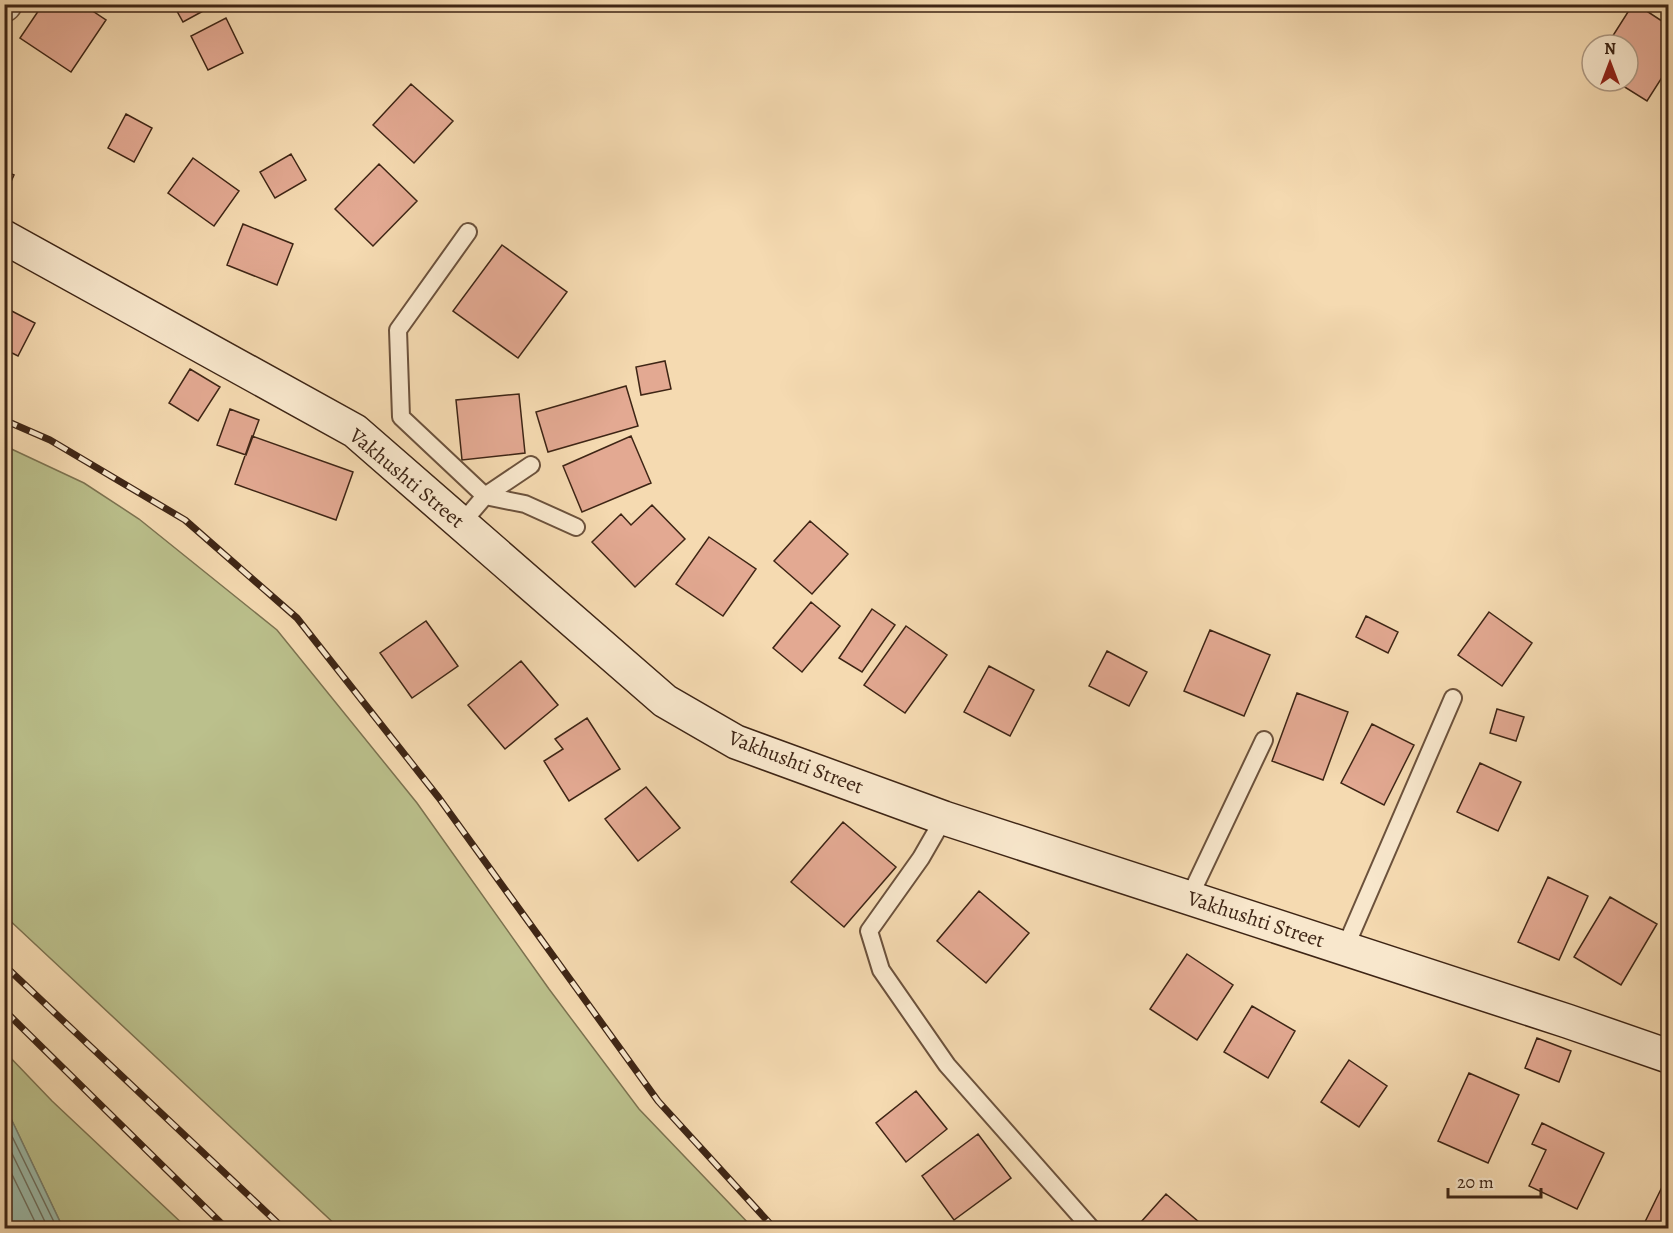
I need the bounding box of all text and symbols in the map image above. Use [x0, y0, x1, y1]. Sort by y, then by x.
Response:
north arrow [1580, 33, 1640, 93]
text: N [1604, 38, 1616, 60]
street label: Vakhushti Street [343, 421, 471, 534]
street label: Vakhushti Street [724, 723, 867, 801]
street label: Vakhushti Street [1183, 883, 1328, 954]
scale bar [1448, 1161, 1541, 1199]
text: 20 m [1457, 1170, 1494, 1194]

